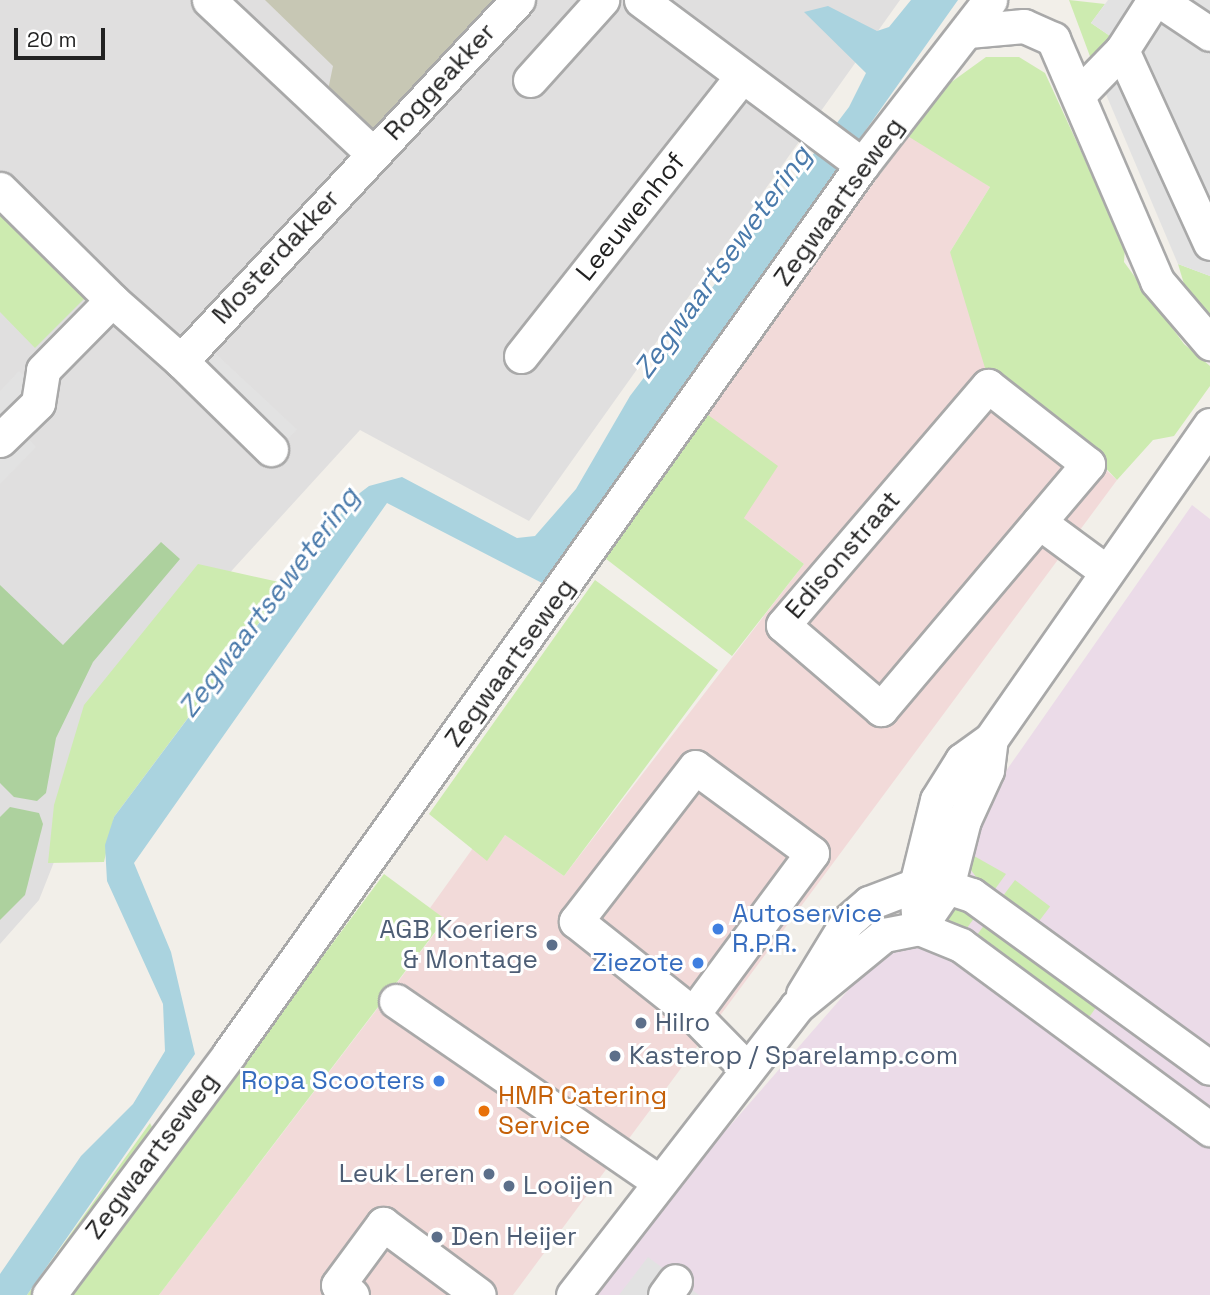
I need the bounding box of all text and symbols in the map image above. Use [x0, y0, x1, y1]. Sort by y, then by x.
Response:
scale bar [18, 14, 108, 58]
street label: Roggeakker [378, 17, 502, 147]
text: 20 m [27, 26, 77, 53]
street label: Zegwaartseweg [767, 112, 911, 292]
water label: Zegwaartsewetering [626, 139, 818, 385]
street label: Leeuwenhof [570, 147, 692, 287]
street label: Mosterdakker [206, 183, 346, 331]
water label: Zegwaartsewetering [171, 481, 365, 723]
street label: Edisonstraat [779, 485, 907, 625]
street label: Zegwaartseweg [438, 573, 582, 753]
place label: Autoservice R.P.R. [732, 898, 882, 960]
place label: AGB Koeriers & Montage [379, 914, 538, 976]
marker: Autoservice R.P.R. [710, 921, 726, 937]
marker: AGB Koeriers & Montage [544, 937, 560, 953]
place label: Ziezote [592, 947, 684, 979]
marker: Ziezote [690, 955, 706, 971]
place label: Hilro [655, 1007, 710, 1039]
marker: Hilro [633, 1015, 649, 1031]
place label: Kasterop / Sparelamp.com [629, 1040, 958, 1072]
marker: Kasterop / Sparelamp.com [607, 1048, 623, 1064]
place label: Ropa Scooters [241, 1065, 425, 1097]
street label: Zegwaartseweg [79, 1067, 225, 1245]
marker: Ropa Scooters [431, 1073, 447, 1089]
place label: HMR Catering Service [498, 1080, 667, 1142]
marker: HMR Catering Service [476, 1103, 492, 1119]
place label: Leuk Leren [339, 1158, 475, 1190]
marker: Leuk Leren [481, 1166, 497, 1182]
place label: Looijen [523, 1170, 613, 1202]
marker: Looijen [501, 1178, 517, 1194]
place label: Den Heijer [451, 1221, 577, 1253]
marker: Den Heijer [429, 1229, 445, 1245]

